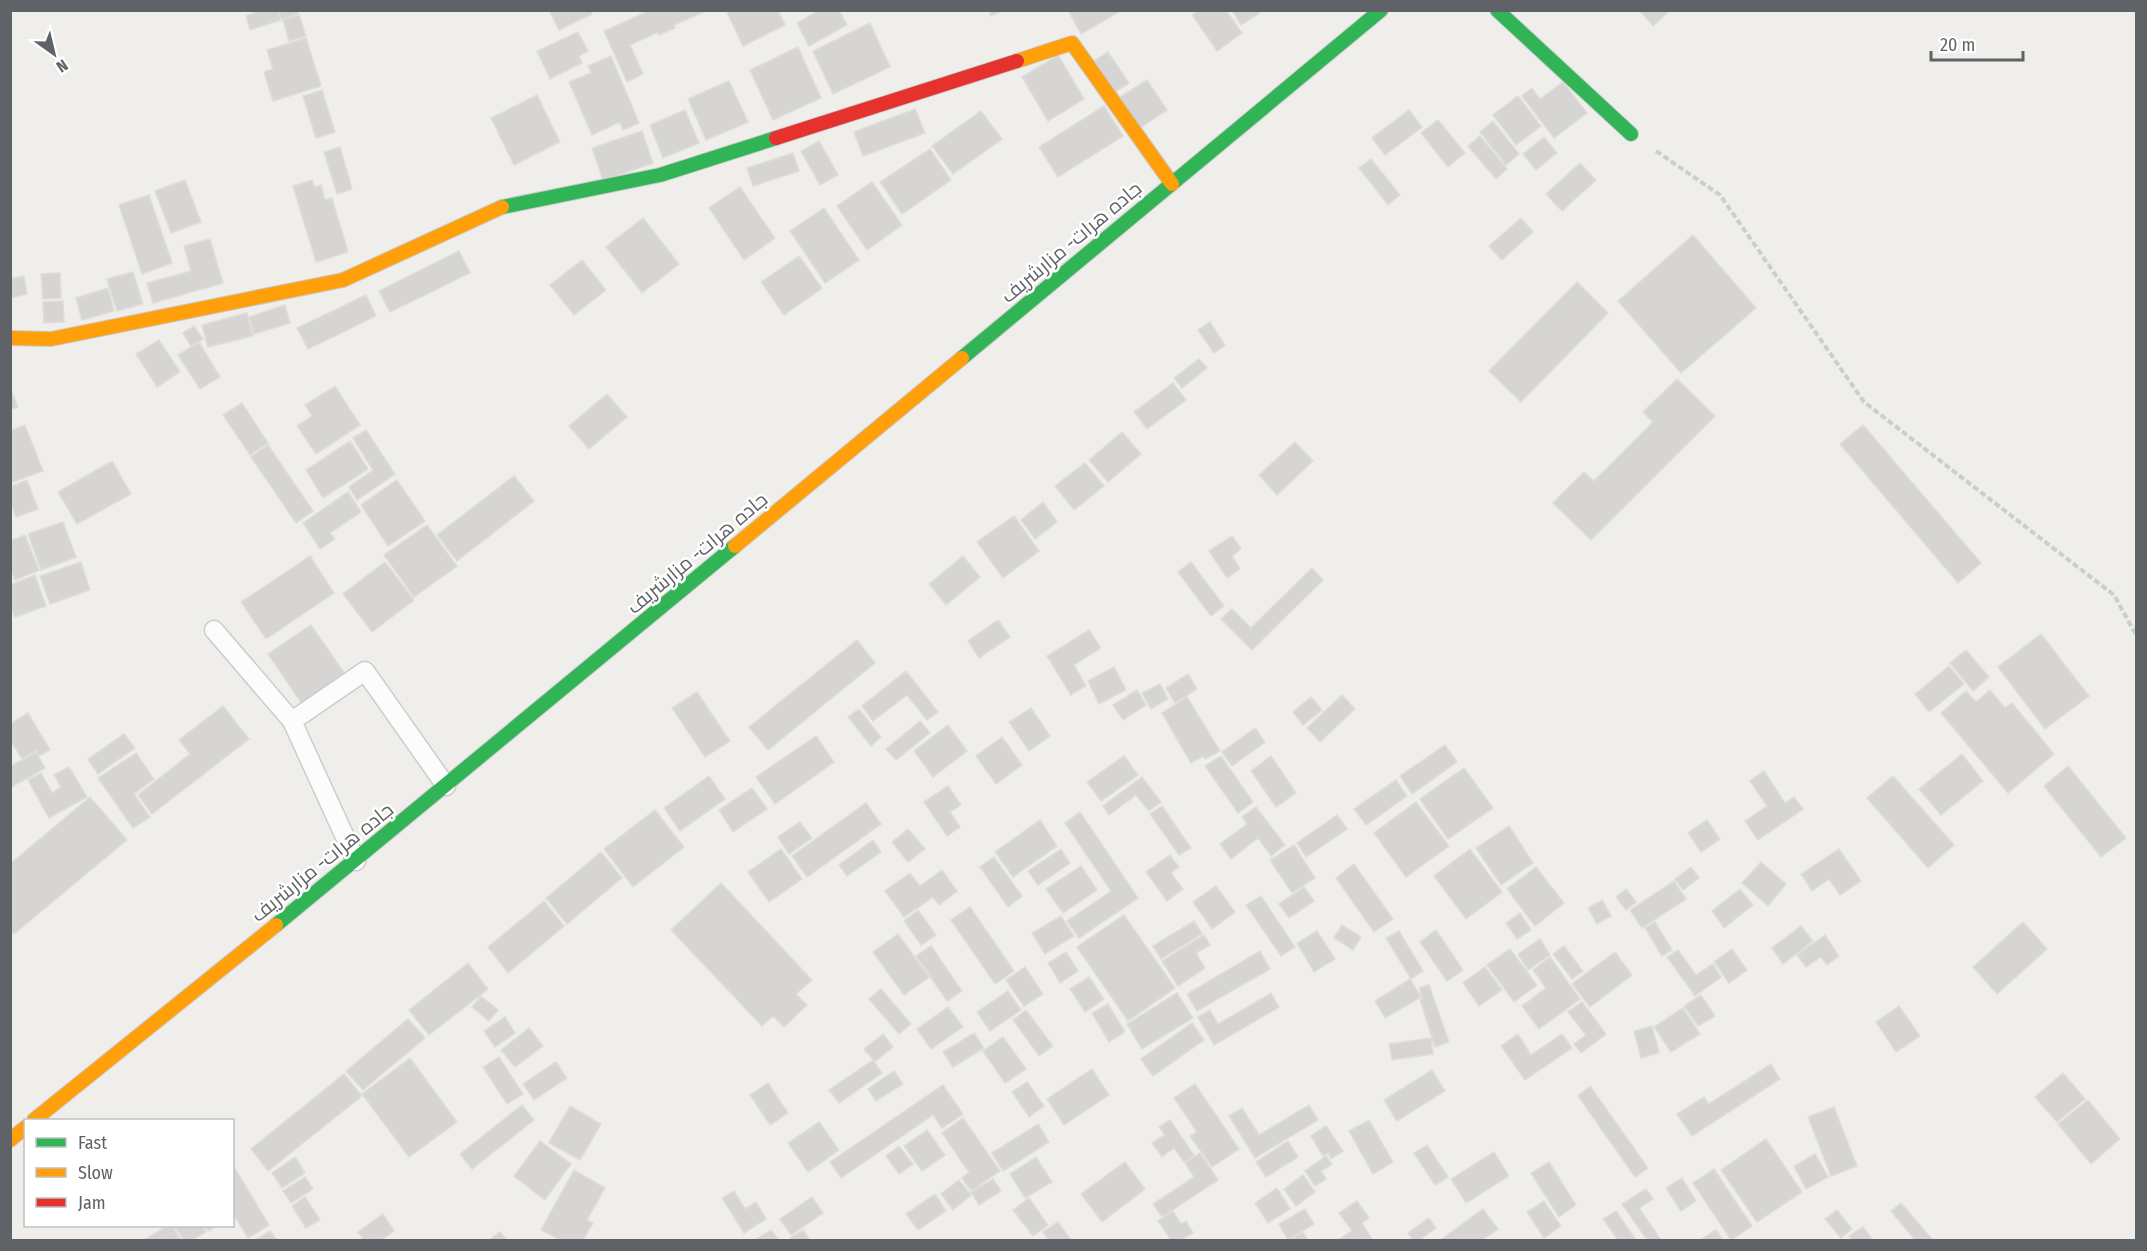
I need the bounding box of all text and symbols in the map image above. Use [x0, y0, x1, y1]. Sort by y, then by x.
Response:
north arrow [24, 24, 84, 84]
scale bar [1931, 24, 2022, 62]
text: 20 m [1940, 34, 1975, 56]
text: N [53, 55, 71, 77]
street label: جاده هرات- مزارشریف [996, 176, 1146, 308]
street label: جاده هرات- مزارشریف [622, 487, 772, 619]
street label: جاده هرات- مزارشریف [246, 797, 398, 927]
legend [24, 1119, 234, 1227]
text: Fast [78, 1132, 107, 1154]
text: Slow [78, 1162, 113, 1184]
text: Jam [78, 1192, 106, 1214]

